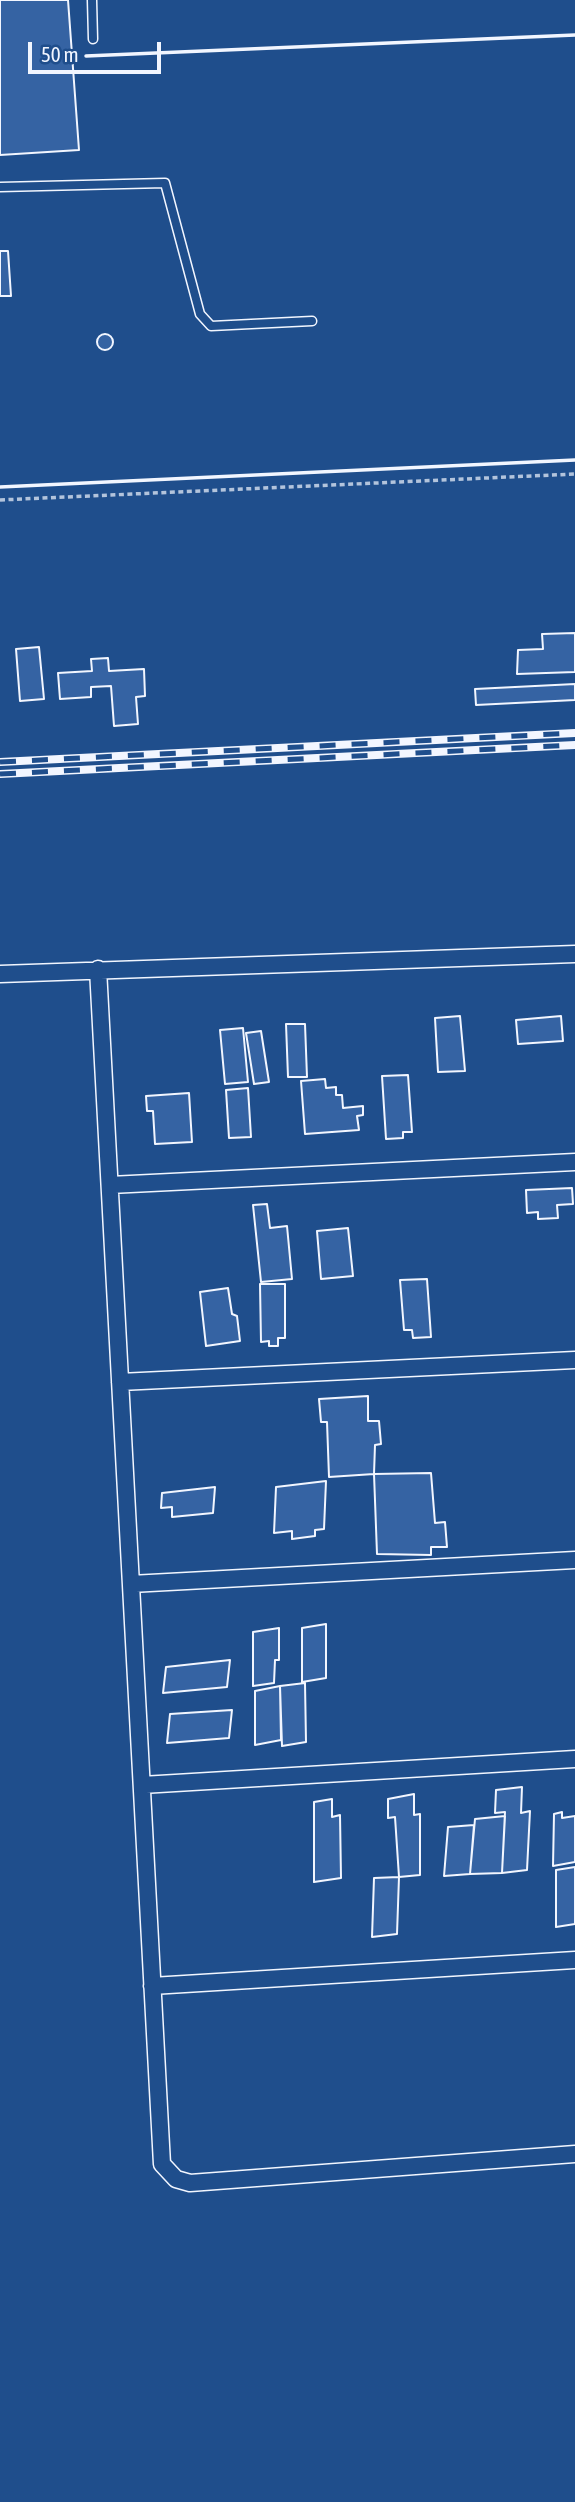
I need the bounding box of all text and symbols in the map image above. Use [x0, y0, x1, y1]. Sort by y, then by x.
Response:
scale bar [32, 28, 164, 72]
text: 50 m [41, 42, 79, 66]

